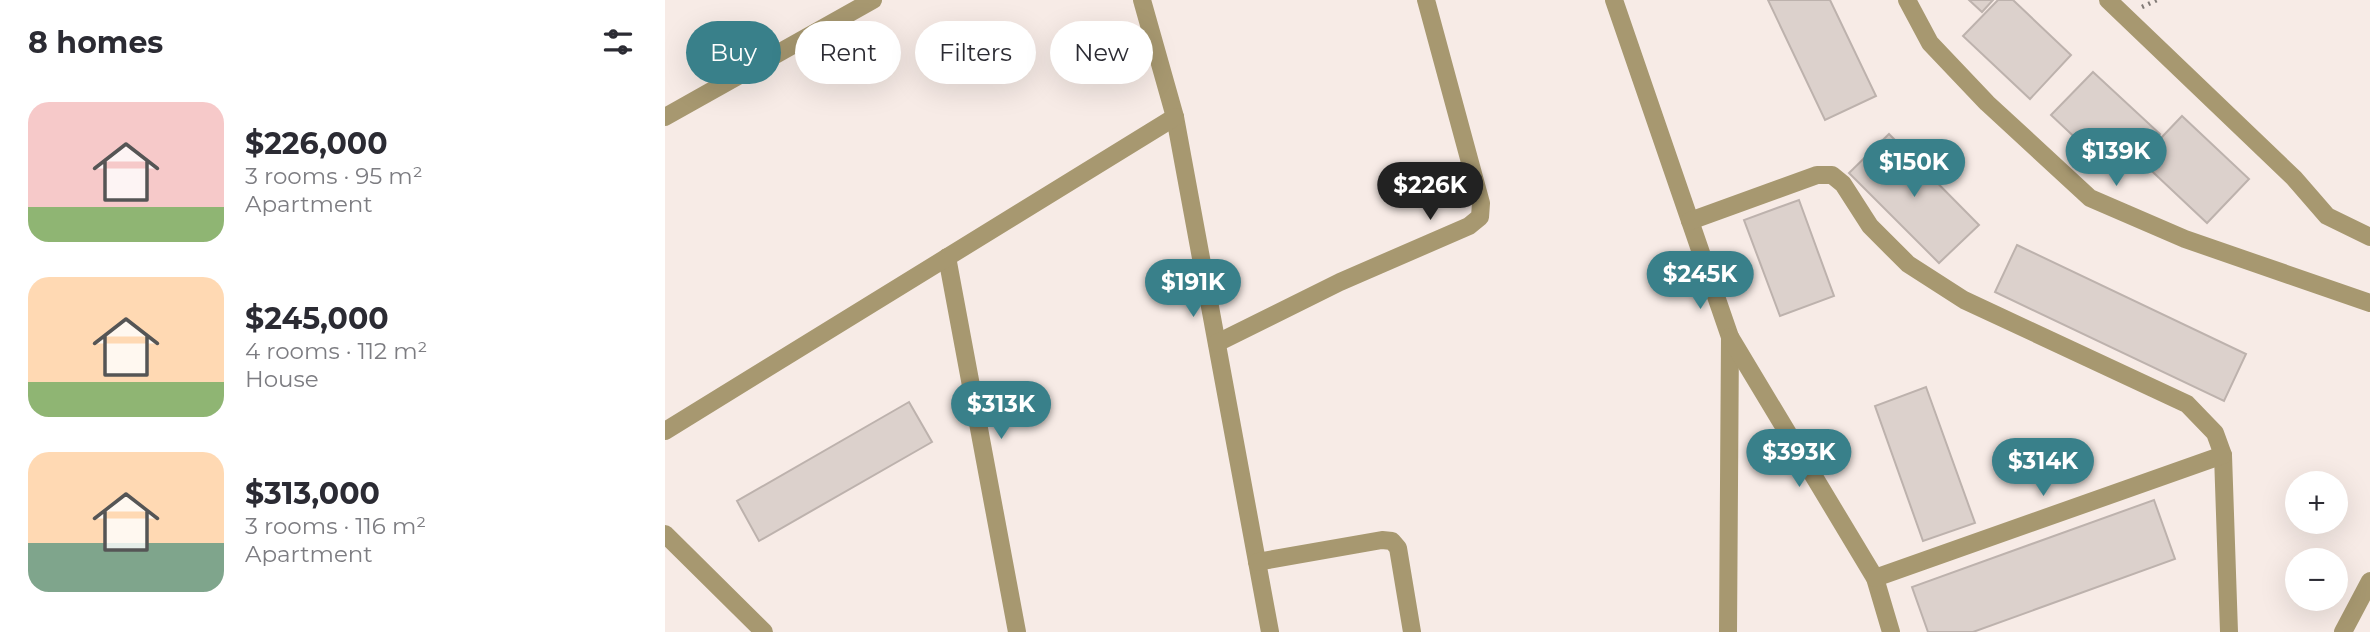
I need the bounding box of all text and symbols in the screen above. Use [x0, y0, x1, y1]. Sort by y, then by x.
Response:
chip: Buy [686, 21, 781, 84]
chip: Rent [795, 21, 901, 84]
chip: Filters [915, 21, 1036, 84]
chip: New [1050, 21, 1153, 84]
icon: filters [599, 23, 637, 61]
text: 8 homes [28, 24, 163, 61]
text: $226,000 [245, 125, 388, 162]
pin: $139K [2067, 128, 2165, 188]
icon: home [84, 130, 168, 214]
text: $139K [2082, 137, 2150, 165]
pin: $150K [1865, 140, 1963, 199]
text: $150K [1879, 148, 1949, 176]
text: 3 rooms · 95 m² [245, 162, 423, 190]
pin: $226K [1381, 162, 1479, 222]
text: $226K [1393, 171, 1467, 199]
text: Apartment [245, 190, 373, 218]
pin: $245K [1651, 252, 1749, 311]
pin: $191K [1144, 260, 1242, 319]
text: $245K [1663, 260, 1737, 288]
text: $191K [1161, 268, 1225, 296]
text: $245,000 [245, 300, 389, 337]
icon: home [84, 305, 168, 389]
text: 4 rooms · 112 m² [245, 337, 427, 365]
text: House [245, 365, 319, 393]
pin: $313K [952, 382, 1050, 441]
text: $313K [967, 390, 1035, 418]
pin: $393K [1750, 430, 1848, 489]
text: $393K [1762, 438, 1836, 466]
pin: $314K [1994, 438, 2092, 498]
text: $314K [2008, 447, 2078, 475]
map controls [2285, 471, 2348, 611]
button: + [2285, 471, 2348, 534]
text: $313,000 [245, 475, 380, 512]
icon: home [84, 480, 168, 564]
text: 3 rooms · 116 m² [245, 512, 426, 540]
text: Apartment [245, 540, 373, 568]
button: − [2285, 548, 2348, 611]

